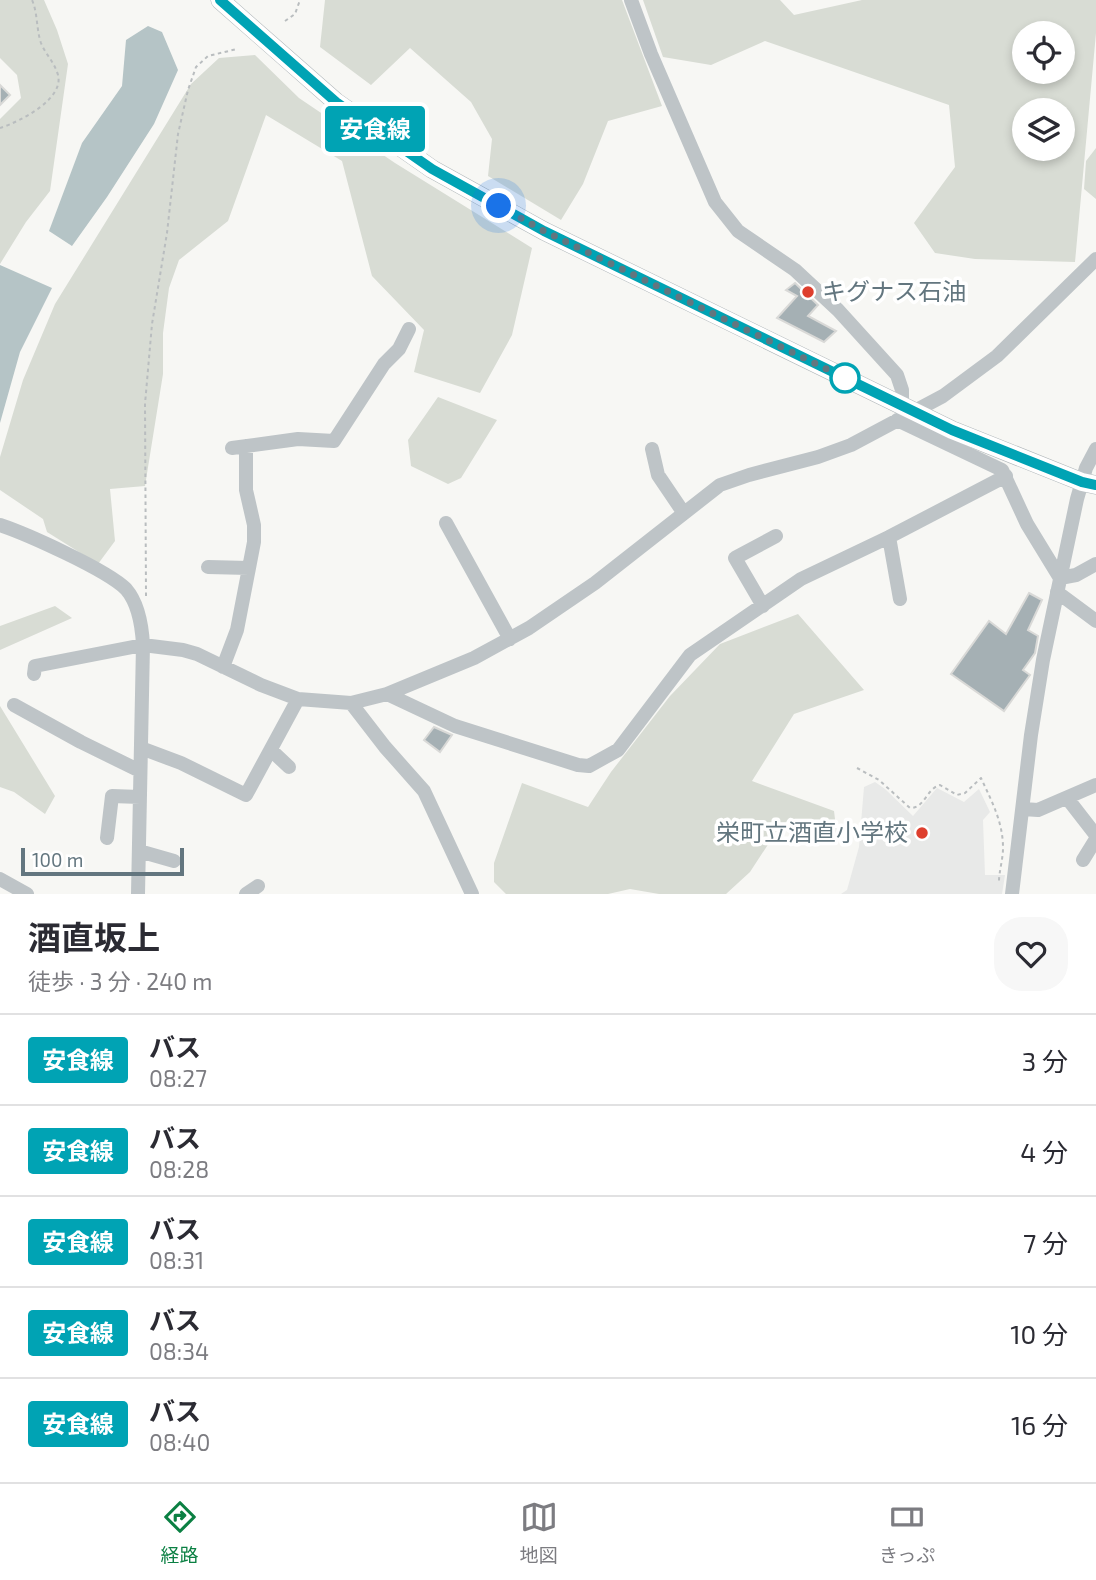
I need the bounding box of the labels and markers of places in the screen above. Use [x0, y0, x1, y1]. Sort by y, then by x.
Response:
place label: キグナス石油 [822, 276, 966, 305]
marker: キグナス石油 [800, 284, 816, 300]
unlabelled marker [830, 363, 860, 393]
place label: 栄町立酒直小学校 [716, 817, 908, 846]
marker: 栄町立酒直小学校 [914, 825, 930, 841]

